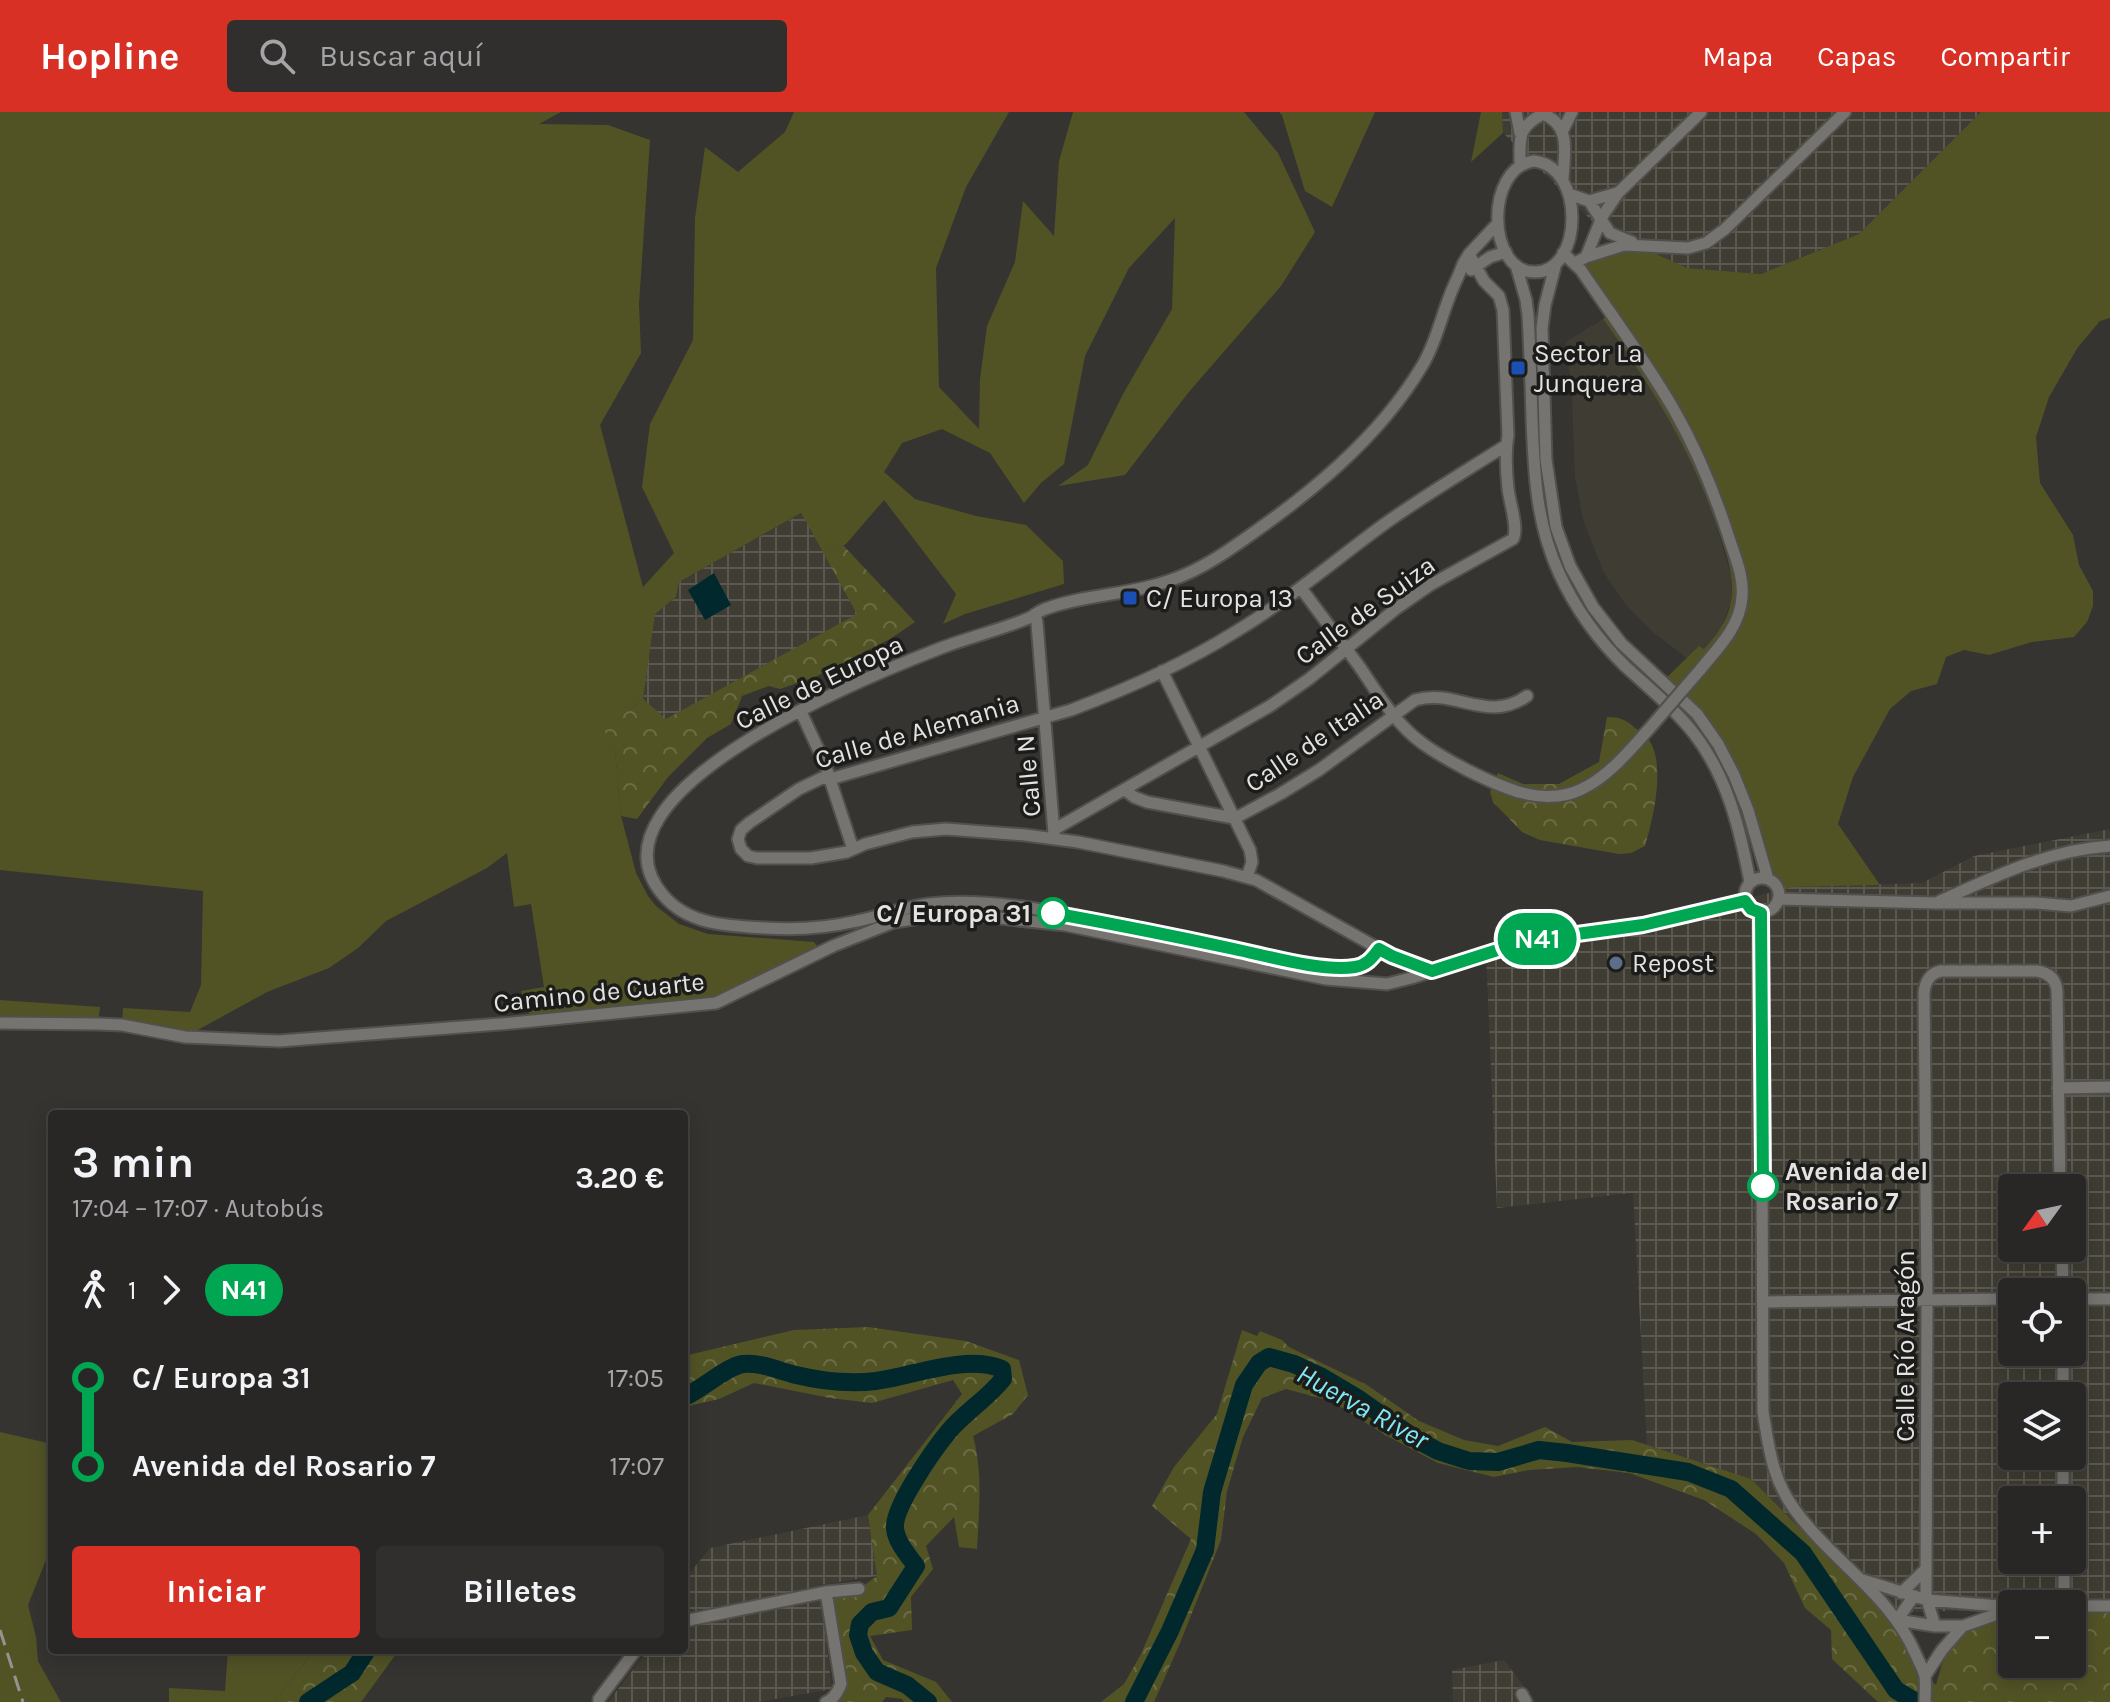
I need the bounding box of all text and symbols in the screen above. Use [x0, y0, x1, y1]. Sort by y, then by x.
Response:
search box [227, 20, 787, 92]
text: Hopline [40, 34, 179, 79]
icon: search [255, 34, 299, 78]
text: Buscar aquí [319, 38, 483, 74]
text: Mapa [1702, 40, 1773, 73]
text: Capas [1817, 40, 1896, 73]
text: Compartir [1940, 40, 2070, 73]
place label: Sector La Junquera [1534, 338, 1644, 399]
marker: Sector La Junquera [1509, 359, 1527, 377]
street label: Calle de Suiza [1289, 549, 1441, 671]
place label: C/ Europa 13 [1146, 583, 1293, 614]
marker: C/ Europa 13 [1121, 589, 1139, 607]
street label: Calle de Europa [730, 628, 908, 736]
street label: Calle de Italia [1239, 684, 1389, 799]
street label: Calle de Alemania [811, 687, 1023, 775]
street label: Calle N [1009, 734, 1048, 818]
place label: C/ Europa 31 [876, 898, 1031, 929]
marker: C/ Europa 31 [1038, 898, 1068, 928]
line badge: N41 [1491, 913, 1583, 965]
text: N41 [1514, 922, 1560, 955]
place label: Repost [1632, 948, 1714, 979]
marker: Repost [1607, 954, 1625, 972]
street label: Camino de Cuarte [492, 966, 706, 1019]
text: 3 min [72, 1137, 194, 1188]
place label: Avenida del Rosario 7 [1785, 1156, 1928, 1217]
text: 3.20 € [575, 1160, 664, 1196]
marker: Avenida del Rosario 7 [1748, 1171, 1778, 1201]
north arrow [1998, 1174, 2086, 1262]
map controls [1998, 1174, 2086, 1678]
text: 17:04 – 17:07 · Autobús [72, 1193, 324, 1224]
street label: Calle Río Aragón [1890, 1250, 1921, 1442]
icon: walk [72, 1268, 116, 1312]
icon: forward [149, 1268, 193, 1312]
text: N41 [221, 1273, 267, 1306]
text: 1 [128, 1275, 137, 1306]
button: locate [1998, 1278, 2086, 1366]
water label: Huerva River [1291, 1357, 1436, 1457]
text: C/ Europa 31 [132, 1360, 311, 1396]
text: 17:05 [607, 1363, 664, 1394]
button: layers [1998, 1382, 2086, 1470]
text: Avenida del Rosario 7 [132, 1448, 436, 1484]
text: 17:07 [610, 1451, 664, 1482]
button: + [1998, 1486, 2086, 1574]
button: Iniciar [72, 1546, 360, 1638]
button: Billetes [376, 1546, 664, 1638]
button: − [1998, 1590, 2086, 1678]

